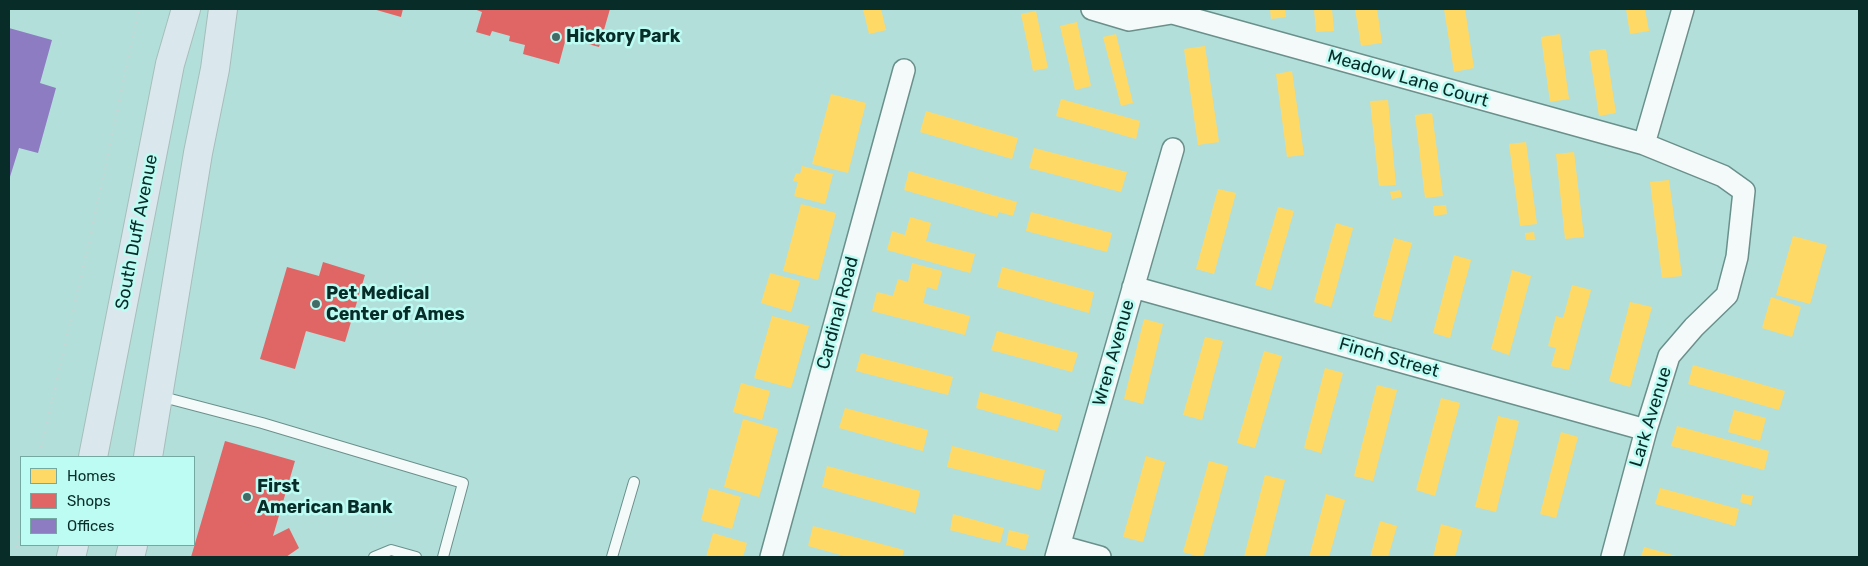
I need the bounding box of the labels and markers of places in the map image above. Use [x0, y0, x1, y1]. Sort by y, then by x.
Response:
place label: Hickory Park [566, 26, 680, 48]
marker: Hickory Park [550, 31, 562, 43]
place label: Pet Medical Center of Ames [326, 283, 465, 326]
marker: Pet Medical Center of Ames [310, 298, 322, 310]
place label: First American Bank [257, 476, 392, 518]
marker: First American Bank [241, 491, 253, 503]

